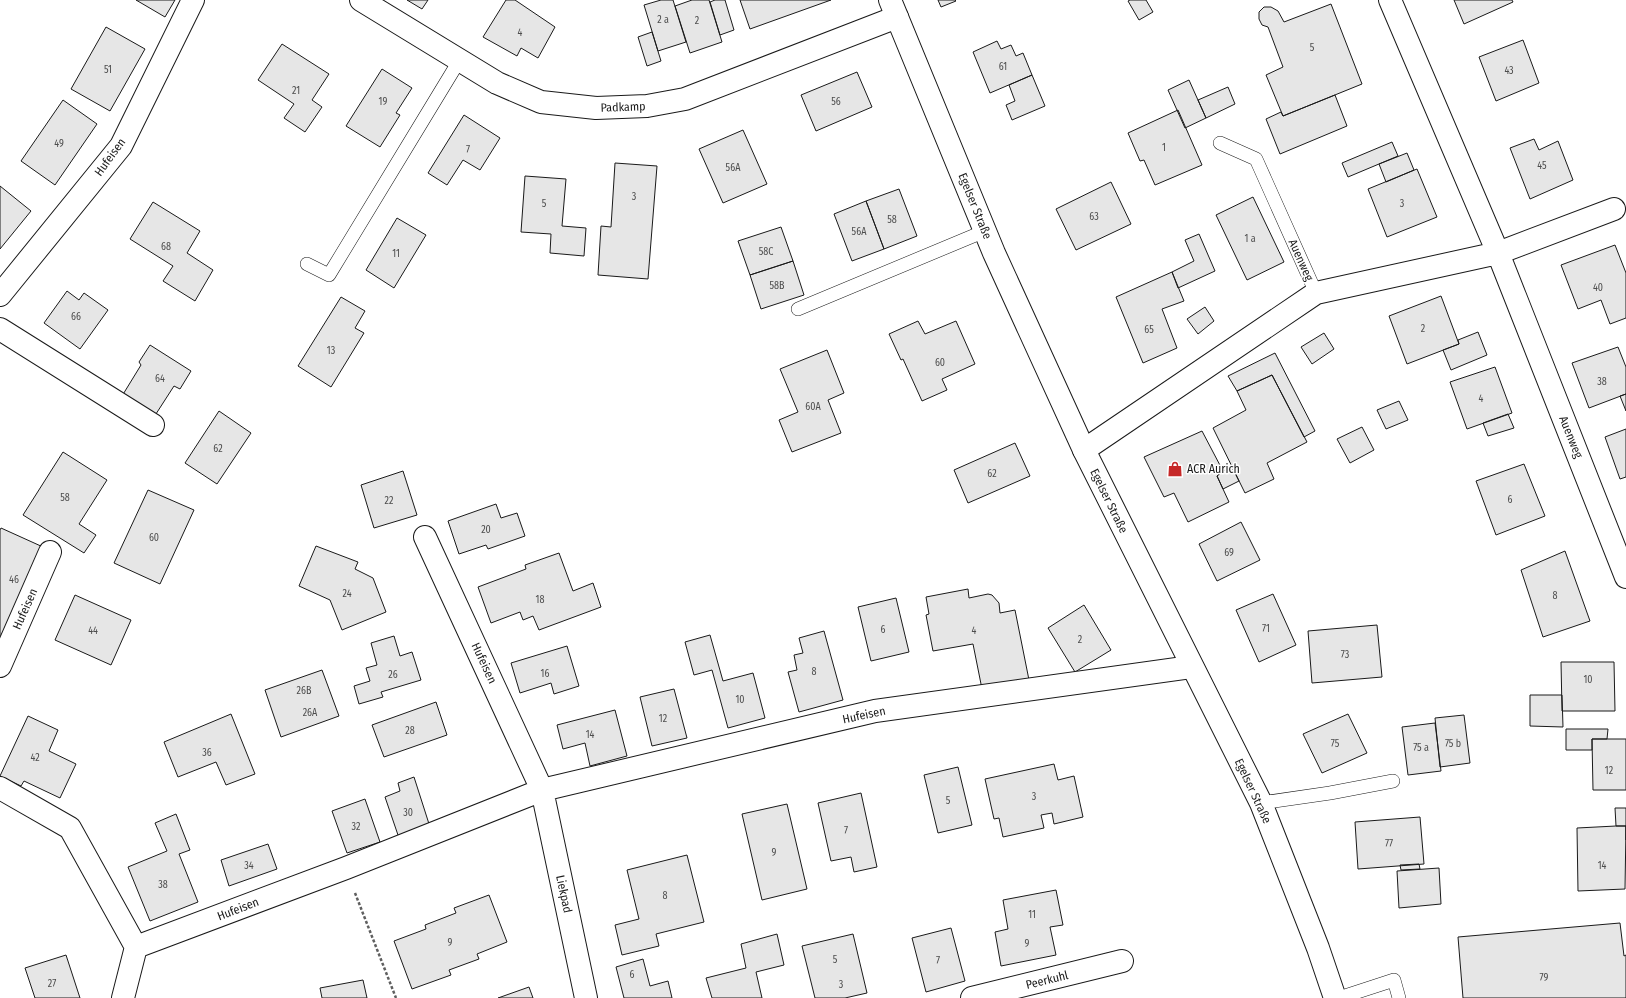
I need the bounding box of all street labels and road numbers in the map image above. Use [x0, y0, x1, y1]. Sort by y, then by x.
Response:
street label: Padkamp [600, 99, 646, 115]
street label: Hufeisen [92, 135, 128, 179]
street label: Egelser Straße [955, 171, 995, 241]
street label: Auenweg [1286, 237, 1317, 283]
street label: Auenweg [1556, 414, 1586, 460]
street label: Egelser Straße [1087, 467, 1131, 536]
street label: Hufeisen [10, 586, 40, 632]
street label: Hufeisen [468, 640, 500, 686]
street label: Hufeisen [841, 704, 887, 726]
street label: Egelser Straße [1232, 756, 1274, 826]
street label: Liekpad [553, 874, 575, 914]
street label: Hufeisen [215, 895, 261, 923]
street label: Peerkuhl [1024, 968, 1070, 992]

